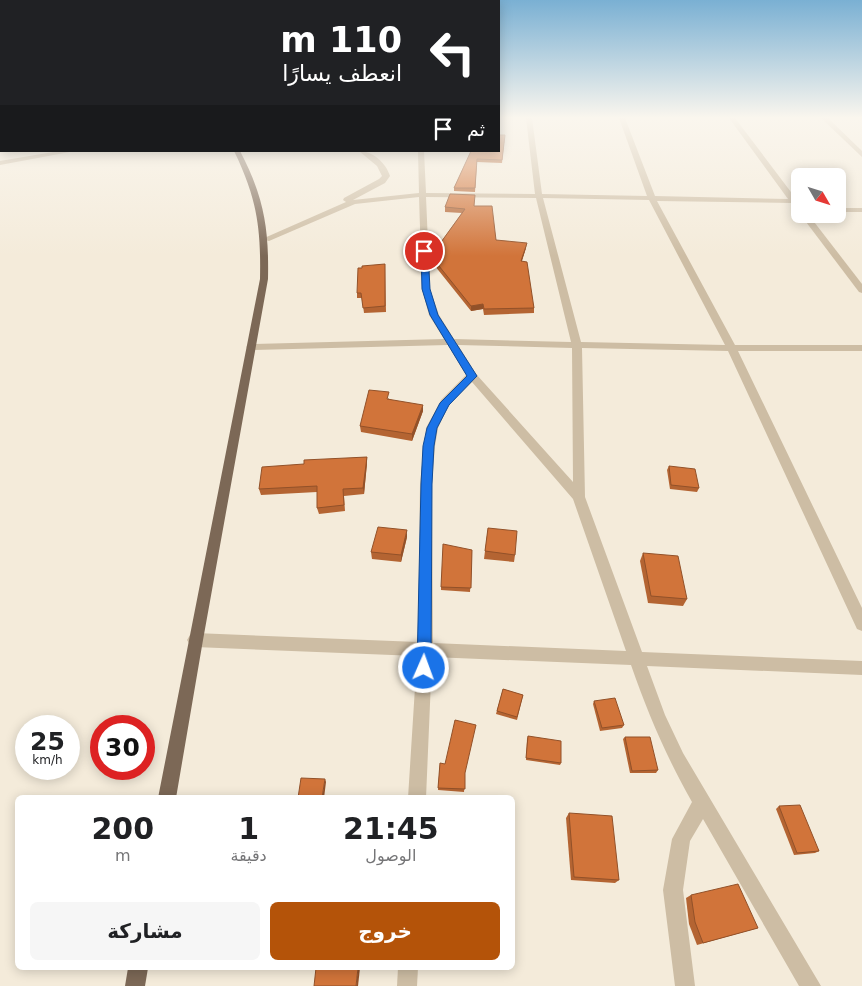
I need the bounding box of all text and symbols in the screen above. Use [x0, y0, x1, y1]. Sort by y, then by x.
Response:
text: 110 m [280, 20, 402, 60]
icon: left [420, 20, 485, 85]
text: انعطف يسارًا [282, 61, 402, 86]
icon: arrive [429, 115, 457, 143]
text: ثم [467, 118, 485, 140]
north arrow [791, 168, 846, 222]
map controls [791, 168, 846, 223]
pin [403, 230, 445, 272]
icon: arrive [410, 237, 438, 265]
position arrow [397, 641, 449, 693]
speed limit sign: 30 [90, 715, 155, 780]
text: 25 [30, 727, 65, 756]
text: km/h [32, 753, 63, 767]
text: 200 [91, 811, 154, 846]
text: 1 [238, 811, 259, 846]
text: 21:45 [343, 811, 439, 846]
text: m [115, 846, 131, 865]
text: دقيقة [230, 846, 267, 865]
text: الوصول [365, 846, 416, 865]
button: مشاركة [30, 902, 260, 960]
button: خروج [270, 902, 500, 960]

